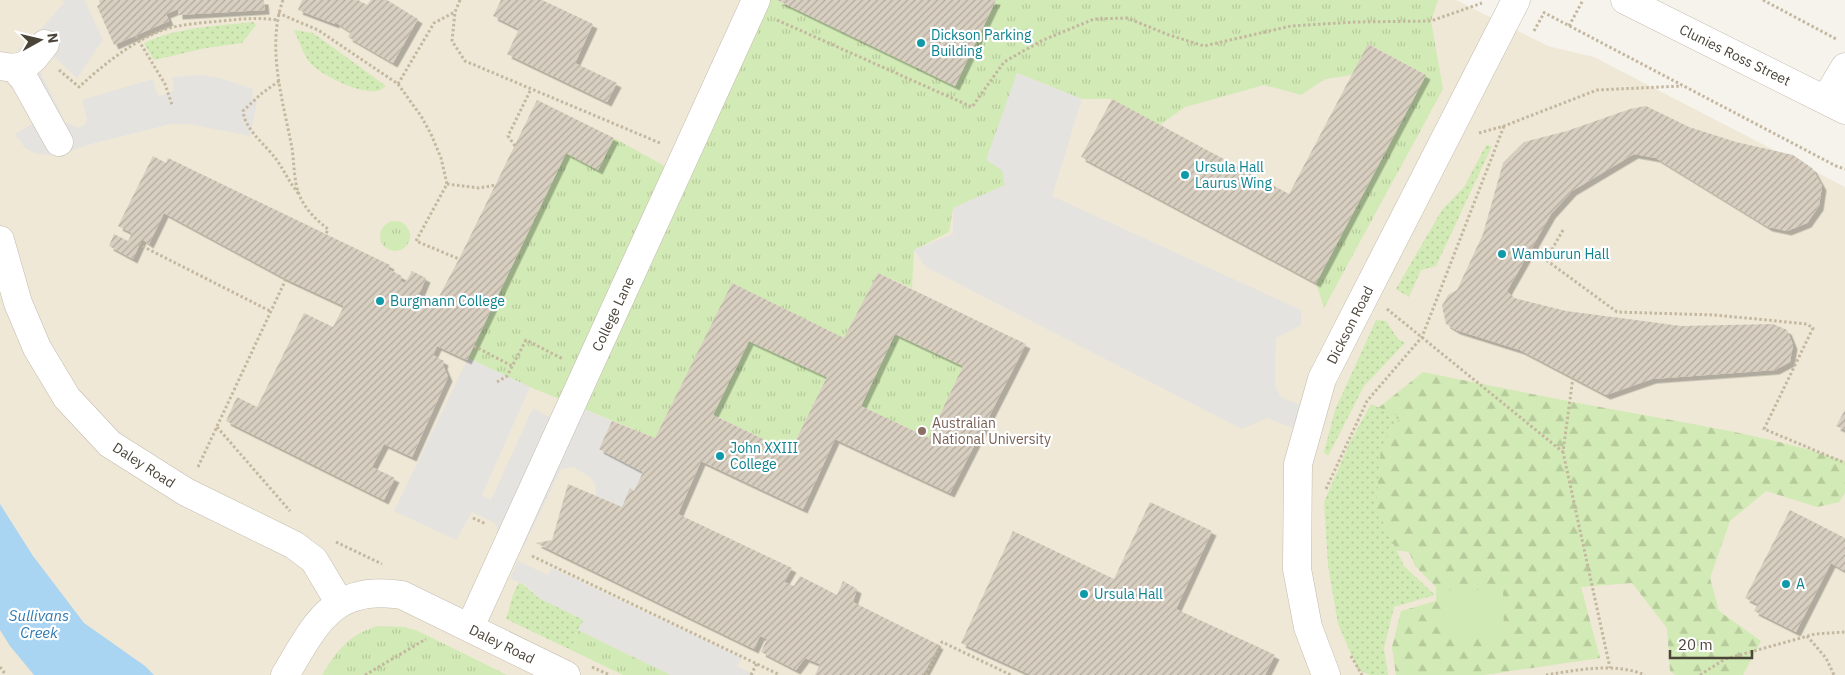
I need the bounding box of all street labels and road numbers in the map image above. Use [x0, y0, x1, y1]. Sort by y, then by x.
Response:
street label: Clunies Ross Street [1676, 20, 1794, 90]
street label: College Lane [588, 274, 638, 354]
street label: Dickson Road [1323, 283, 1377, 367]
street label: Daley Road [109, 438, 179, 492]
street label: Daley Road [466, 620, 538, 668]

